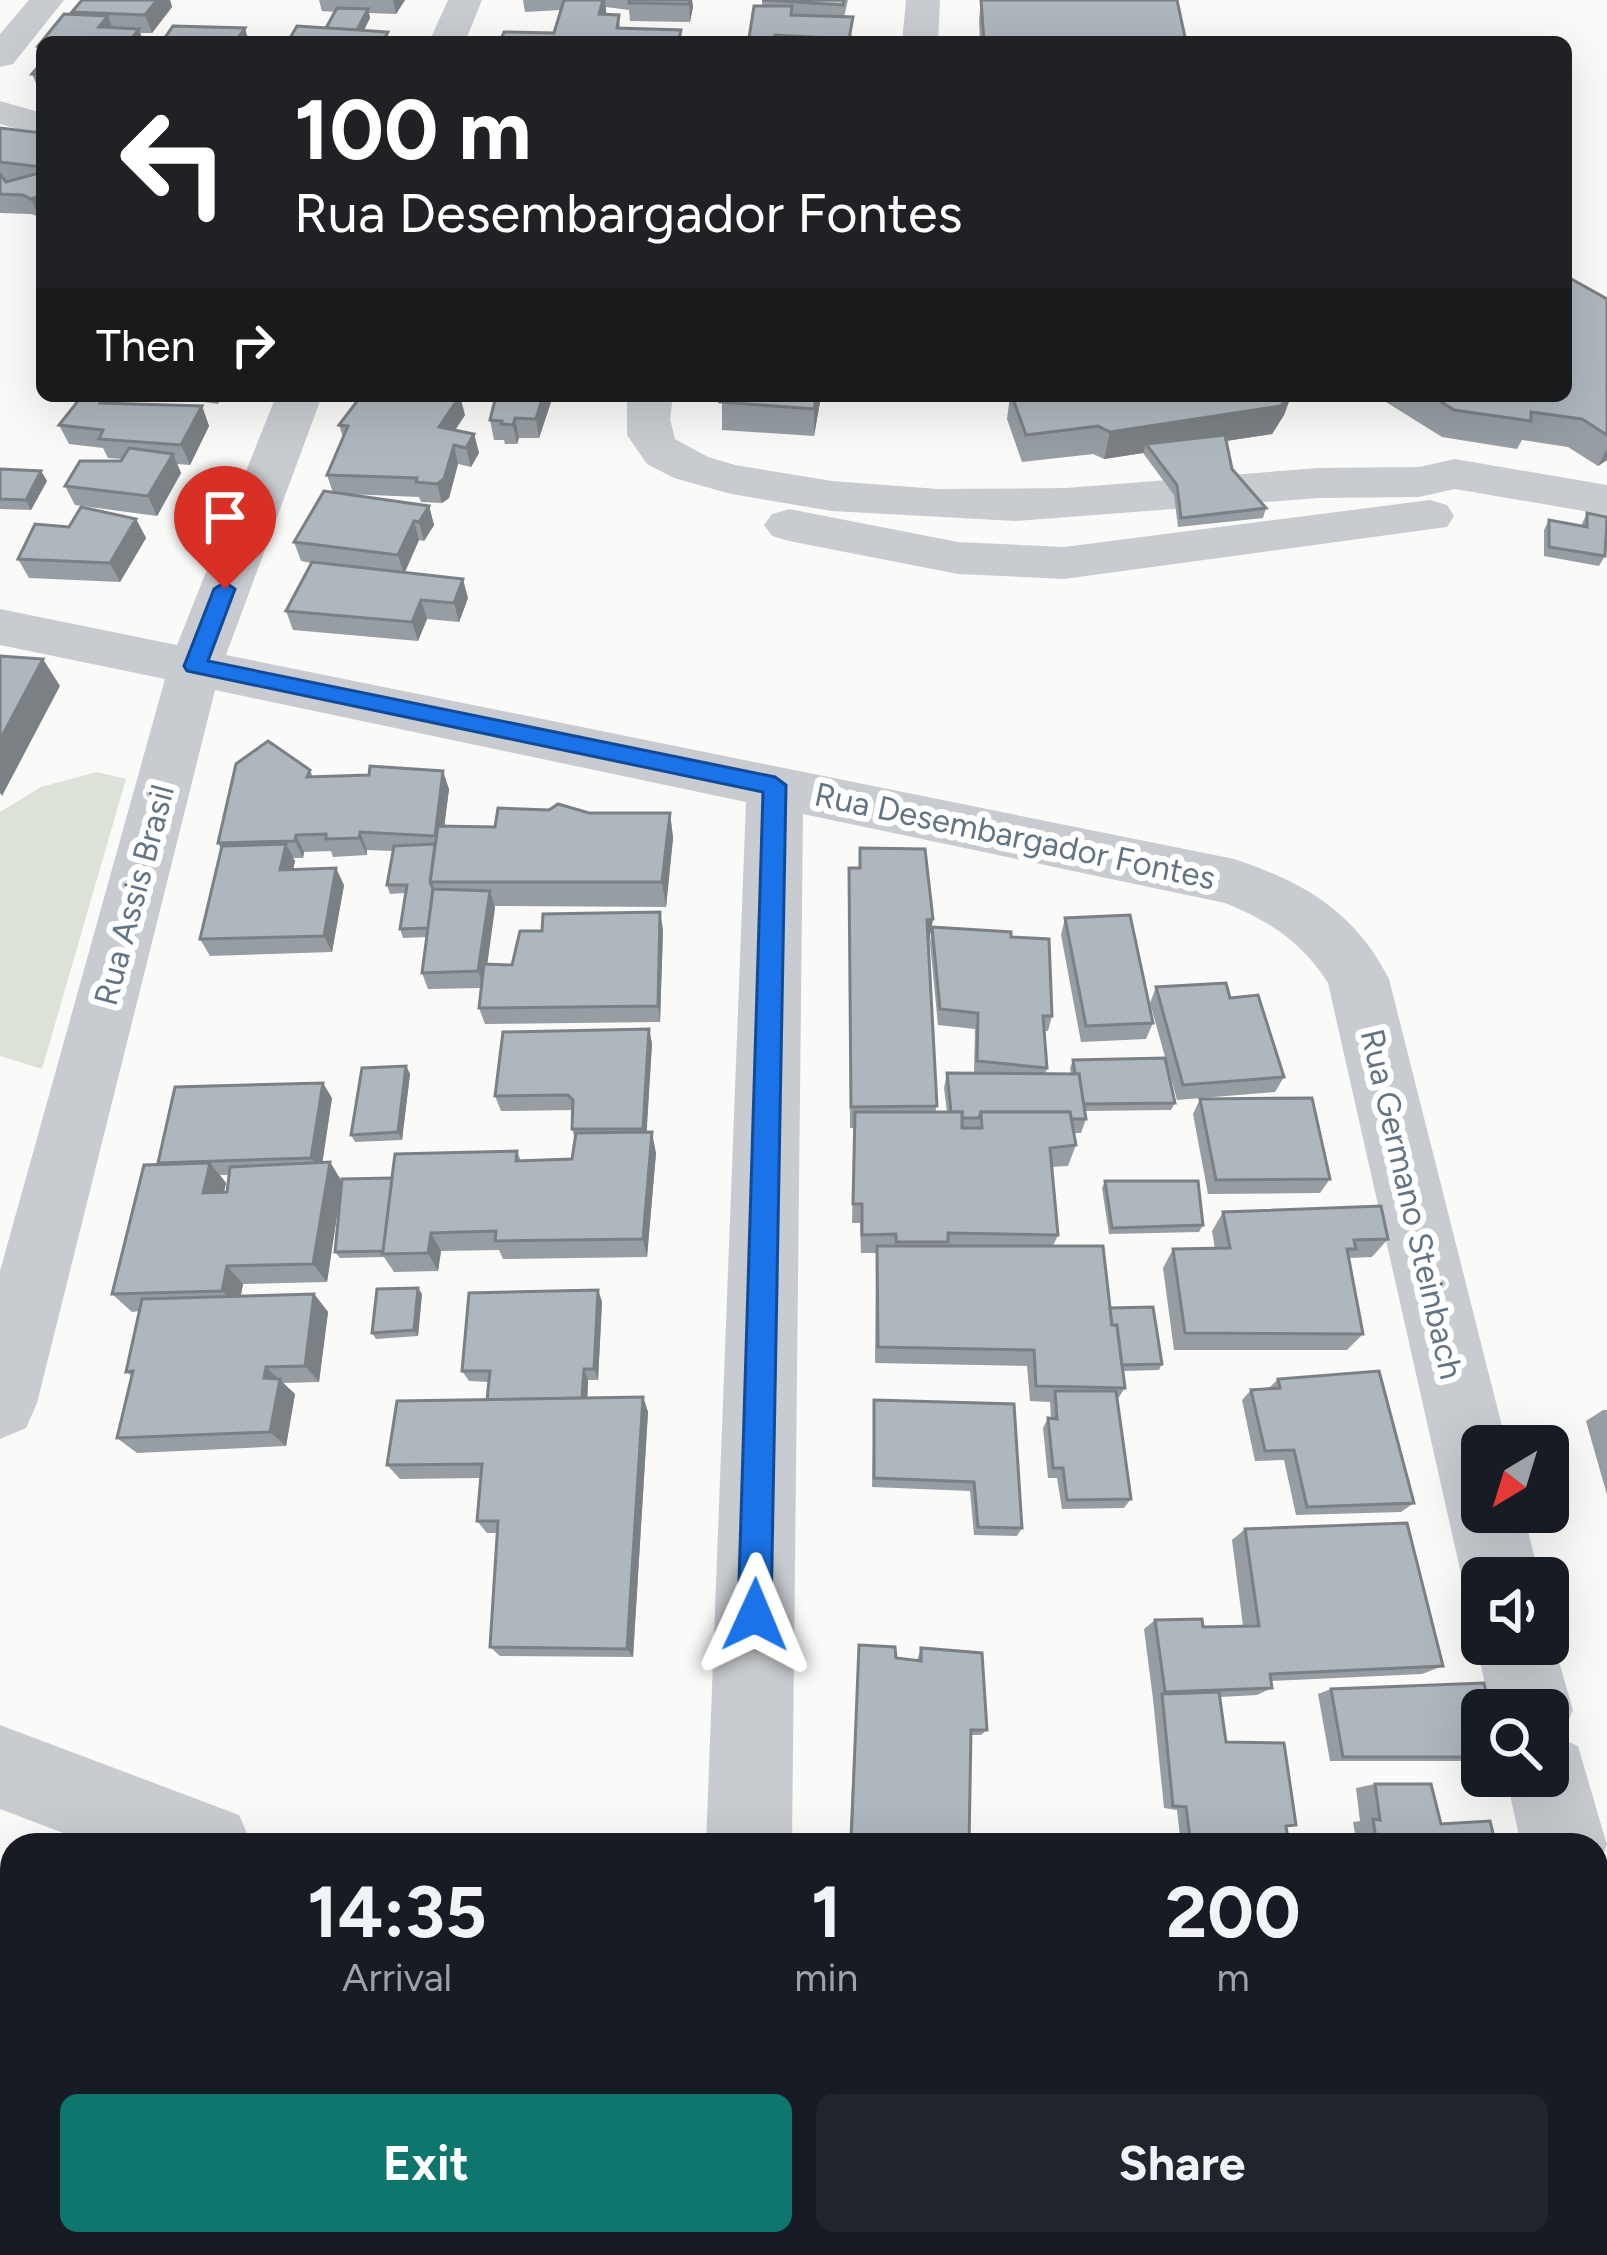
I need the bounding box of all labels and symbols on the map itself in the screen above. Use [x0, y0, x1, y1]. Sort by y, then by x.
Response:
pin [174, 466, 276, 589]
street label: Rua Desembargador Fontes [811, 774, 1219, 898]
street label: Rua Assis Brasil [86, 780, 182, 1010]
street label: Rua Germano Steinbach [1353, 1025, 1471, 1383]
north arrow [1461, 1425, 1569, 1533]
position arrow [692, 1552, 818, 1678]

